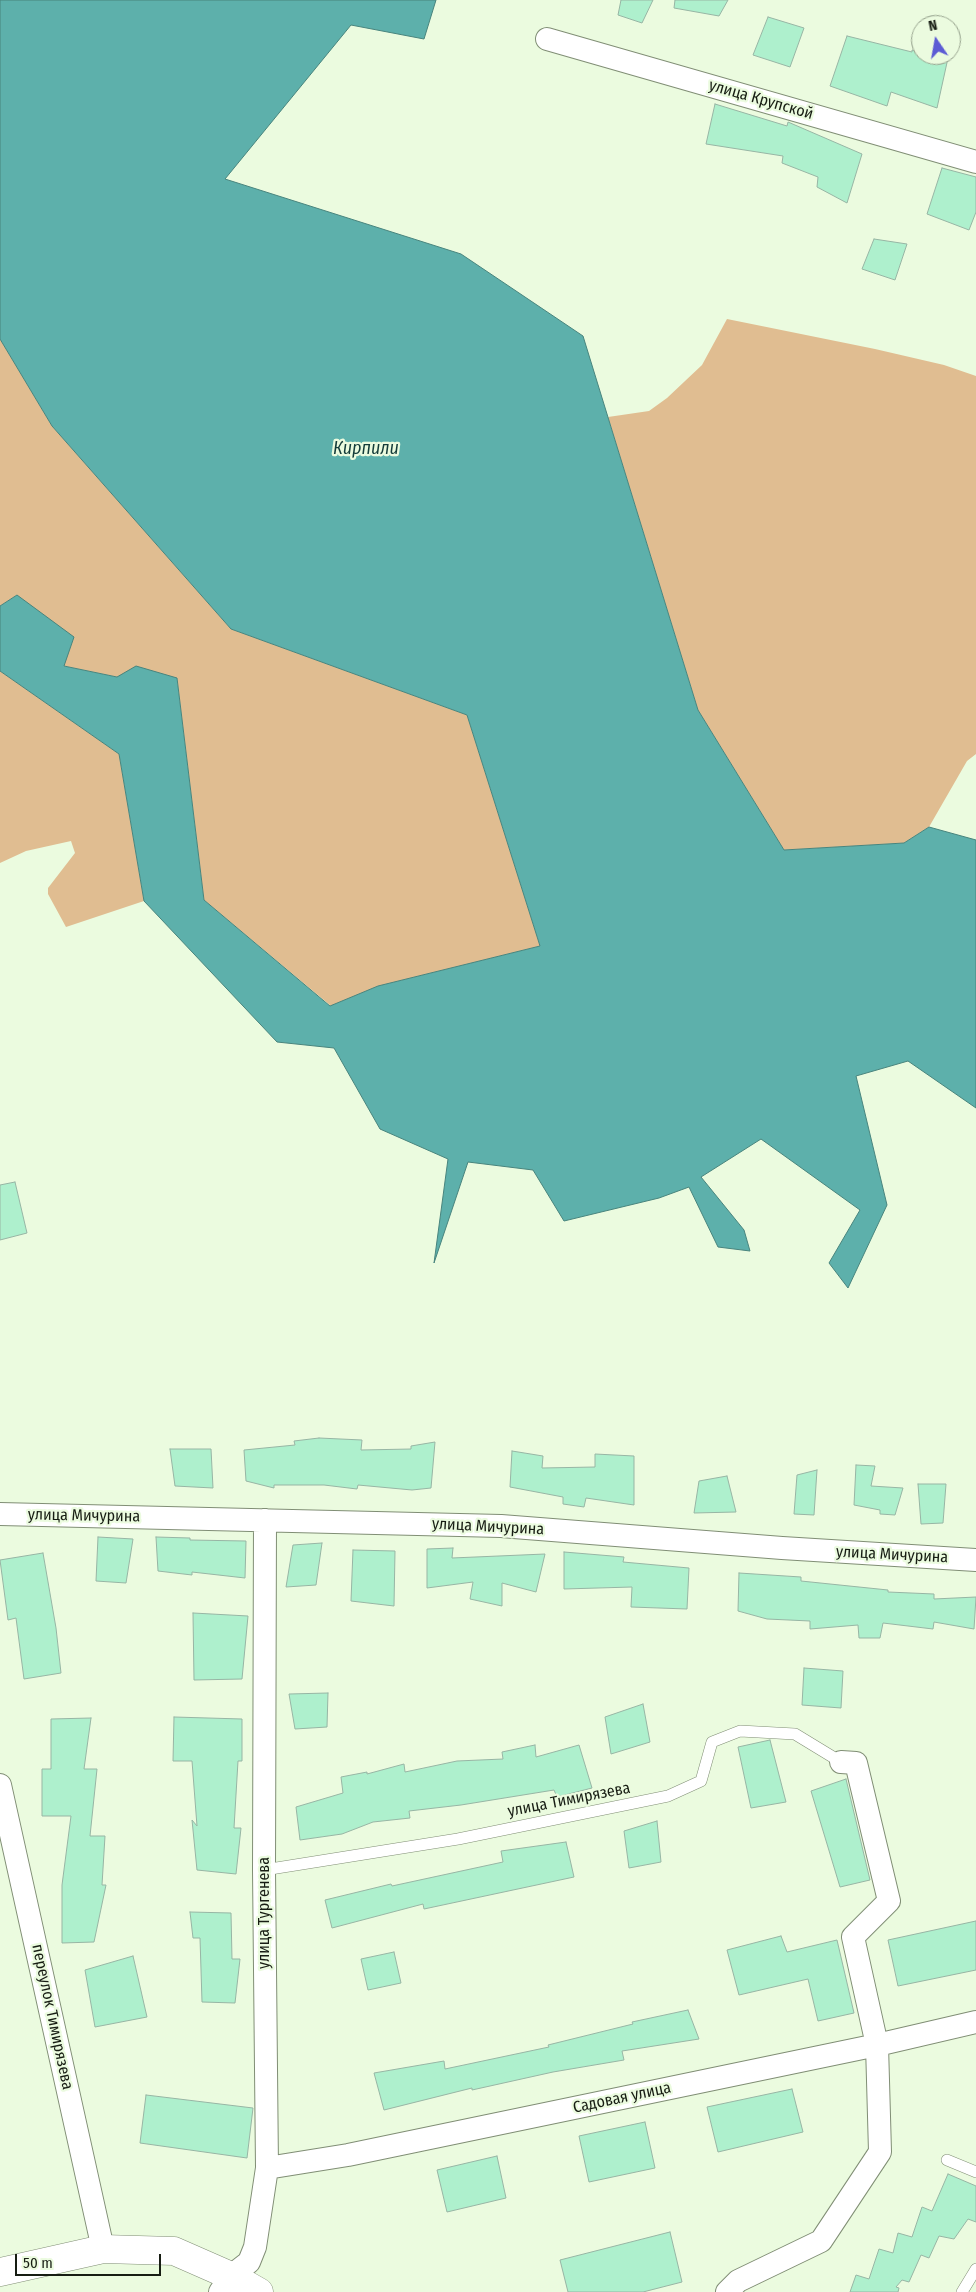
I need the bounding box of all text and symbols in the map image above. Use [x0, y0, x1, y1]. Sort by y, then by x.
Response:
north arrow [911, 15, 961, 65]
text: N [927, 17, 939, 35]
street label: улица Крупской [707, 76, 815, 124]
water label: Кирпили [333, 438, 399, 460]
street label: улица Мичурина [28, 1505, 140, 1527]
street label: улица Мичурина [431, 1514, 545, 1540]
street label: улица Мичурина [835, 1542, 949, 1568]
street label: улица Тимирязева [506, 1779, 632, 1821]
street label: улица Тургенева [255, 1857, 275, 1969]
street label: переулок Тимирязева [27, 1942, 77, 2092]
street label: Садовая улица [571, 2078, 673, 2118]
scale bar [18, 2244, 164, 2276]
text: 50 m [23, 2254, 53, 2272]

